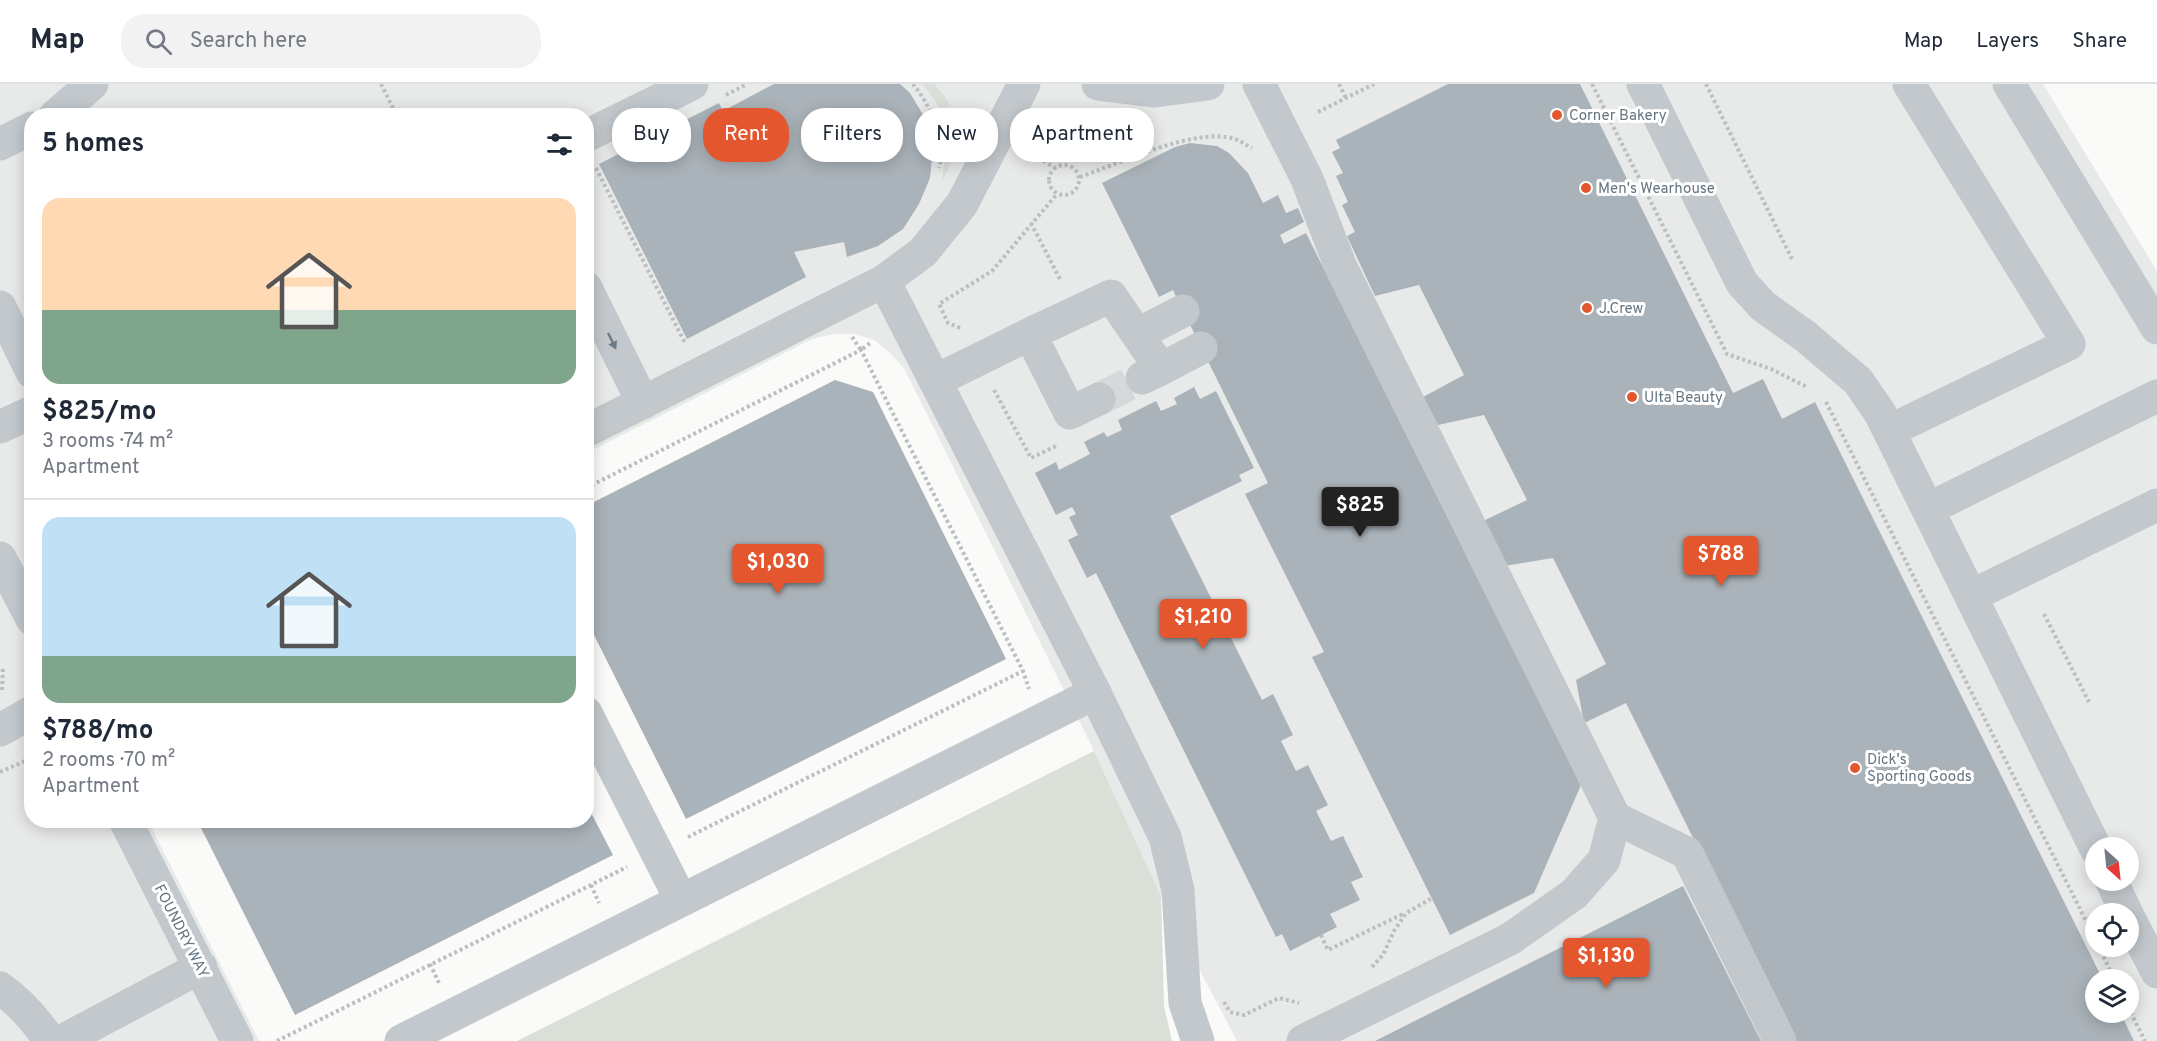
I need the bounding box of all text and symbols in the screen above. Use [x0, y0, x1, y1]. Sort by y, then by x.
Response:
search box [121, 14, 541, 68]
text: Map [30, 23, 85, 59]
icon: search [142, 25, 175, 58]
text: Search here [190, 28, 307, 55]
text: Map [1904, 28, 1943, 55]
text: Layers [1976, 28, 2039, 55]
text: Share [2072, 28, 2127, 55]
place label: Corner Bakery [1569, 107, 1667, 126]
chip: Buy [612, 108, 691, 162]
chip: Rent [703, 108, 789, 162]
chip: Filters [801, 108, 903, 162]
chip: New [915, 108, 998, 162]
chip: Apartment [1010, 108, 1154, 162]
marker: Corner Bakery [1550, 108, 1564, 122]
text: 5 homes [42, 128, 144, 161]
icon: filters [543, 128, 576, 161]
place label: Men's Wearhouse [1598, 180, 1715, 199]
marker: Men's Wearhouse [1579, 181, 1593, 195]
icon: home [255, 237, 363, 345]
place label: J.Crew [1599, 300, 1644, 319]
marker: J.Crew [1580, 301, 1594, 315]
one-way arrow [608, 332, 617, 349]
place label: Ulta Beauty [1644, 389, 1723, 408]
marker: Ulta Beauty [1625, 390, 1639, 404]
text: $825/mo [42, 396, 157, 429]
text: 3 rooms · 74 m² [42, 429, 173, 455]
text: Apartment [42, 455, 140, 481]
pin: $825 [1324, 487, 1396, 538]
text: $825 [1336, 493, 1384, 519]
pin: $788 [1685, 536, 1757, 587]
text: $788 [1697, 542, 1745, 568]
pin: $1,030 [729, 544, 827, 595]
text: $1,030 [746, 550, 810, 576]
icon: home [255, 556, 363, 664]
pin: $1,210 [1154, 599, 1252, 650]
text: $1,210 [1174, 605, 1232, 631]
text: $788/mo [42, 715, 153, 748]
text: 2 rooms · 70 m² [42, 748, 175, 774]
place label: Dick's Sporting Goods [1867, 751, 1972, 787]
marker: Dick's Sporting Goods [1848, 761, 1862, 775]
text: Apartment [42, 774, 140, 800]
north arrow [2085, 837, 2139, 891]
map controls [2085, 837, 2139, 1023]
street label: FOUNDRY WAY [149, 882, 213, 982]
button: locate [2085, 903, 2139, 957]
pin: $1,130 [1557, 938, 1655, 989]
text: $1,130 [1577, 944, 1635, 970]
button: layers [2085, 969, 2139, 1023]

